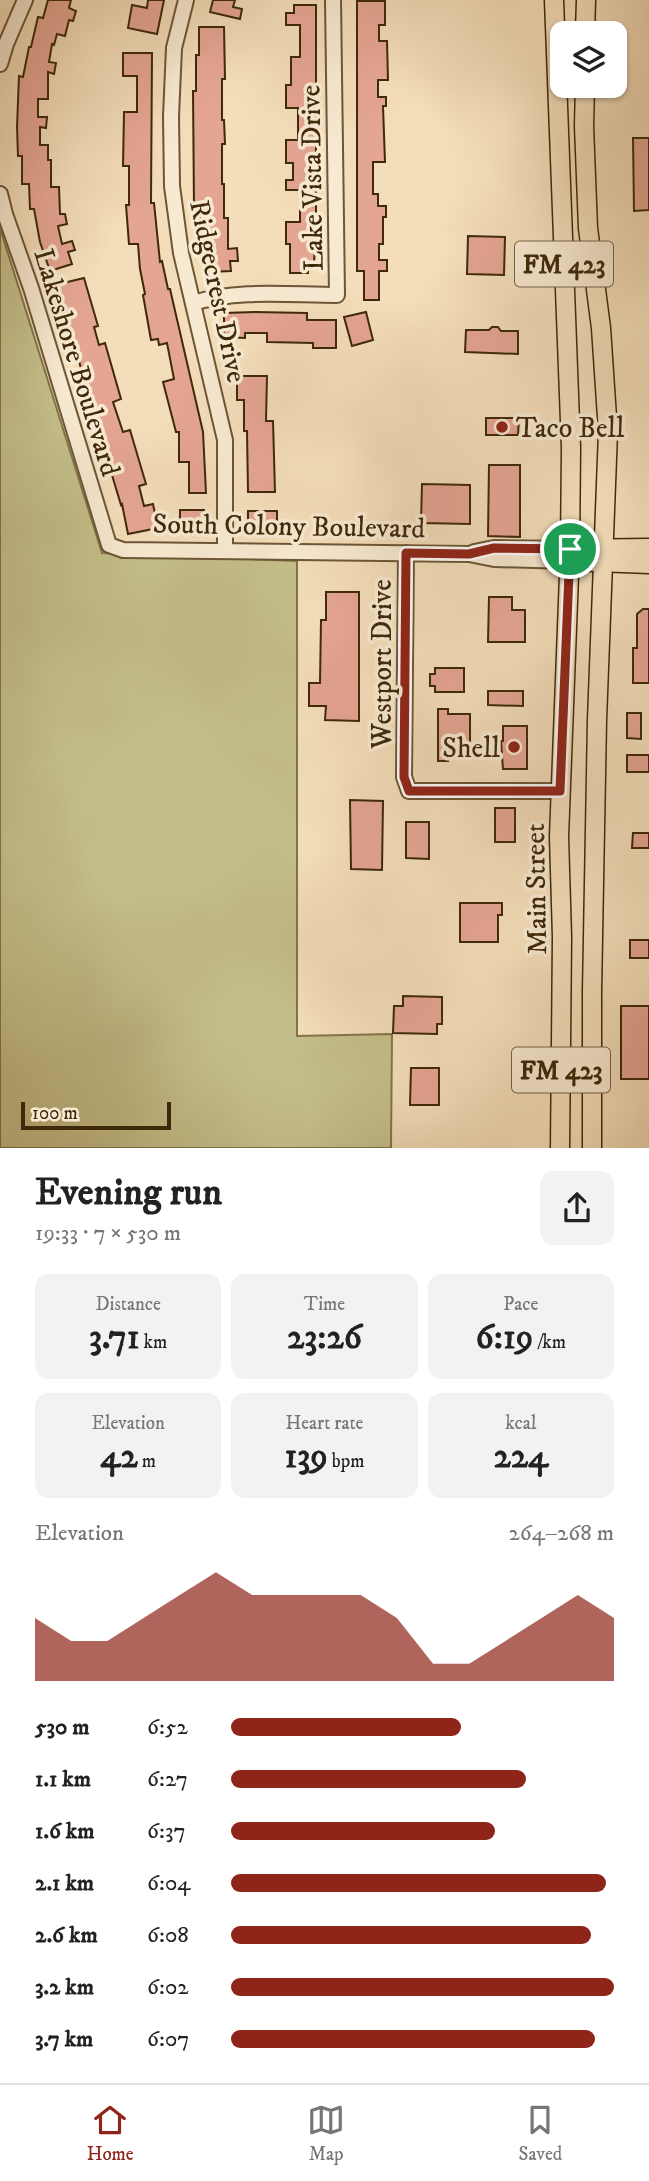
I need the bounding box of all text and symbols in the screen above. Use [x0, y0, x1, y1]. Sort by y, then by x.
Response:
map controls [550, 21, 627, 98]
button: layers [550, 21, 627, 98]
street label: Lake Vista Drive [293, 84, 332, 272]
street label: Ridgecrest Drive [181, 197, 254, 386]
road number: FM 423 [515, 242, 613, 286]
street label: Lakeshore Boulevard [25, 244, 128, 480]
place label: Taco Bell [516, 411, 625, 446]
marker: Taco Bell [494, 419, 510, 435]
street label: South Colony Boulevard [152, 507, 426, 546]
pin [540, 519, 600, 579]
icon: arrive [551, 530, 589, 568]
street label: Westport Drive [365, 579, 400, 750]
place label: Shell [442, 731, 501, 766]
marker: Shell [506, 739, 522, 755]
street label: Main Street [518, 823, 555, 955]
road number: FM 423 [512, 1048, 610, 1092]
scale bar [21, 1100, 172, 1131]
text: 100 m [32, 1102, 78, 1125]
text: Evening run [35, 1169, 222, 1217]
button: share [540, 1171, 614, 1245]
text: 19:33 · 7 × 530 m [35, 1219, 181, 1248]
text: Distance [95, 1293, 161, 1316]
text: Time [304, 1293, 345, 1316]
text: Pace [503, 1293, 538, 1316]
text: 3.71 [89, 1316, 140, 1360]
text: 23:26 [287, 1316, 362, 1360]
text: 6:19 [476, 1316, 533, 1360]
text: km [140, 1331, 167, 1354]
text: /km [533, 1331, 566, 1354]
text: Elevation [91, 1412, 165, 1435]
text: Heart rate [286, 1412, 363, 1435]
text: kcal [505, 1412, 536, 1435]
text: 42 [100, 1435, 138, 1479]
text: 139 [284, 1435, 328, 1479]
text: 224 [494, 1435, 548, 1479]
text: m [138, 1450, 156, 1473]
text: bpm [328, 1450, 365, 1473]
text: Elevation [35, 1519, 124, 1548]
text: 264–268 m [508, 1519, 614, 1548]
text: 530 m [35, 1713, 90, 1742]
text: 6:52 [147, 1713, 188, 1742]
text: 1.1 km [35, 1765, 91, 1794]
text: 6:27 [147, 1765, 188, 1794]
text: 1.6 km [35, 1817, 94, 1846]
text: 6:37 [147, 1817, 186, 1846]
text: 2.1 km [35, 1869, 94, 1898]
text: 6:04 [147, 1869, 191, 1898]
text: 2.6 km [35, 1921, 98, 1950]
text: 6:08 [147, 1921, 189, 1950]
text: 3.2 km [35, 1973, 94, 2002]
text: 6:02 [147, 1973, 189, 2002]
text: 3.7 km [35, 2025, 93, 2054]
text: 6:07 [147, 2025, 189, 2054]
tab: Home [87, 2101, 134, 2166]
tab: Map [307, 2101, 345, 2166]
tab: Saved [519, 2101, 562, 2166]

